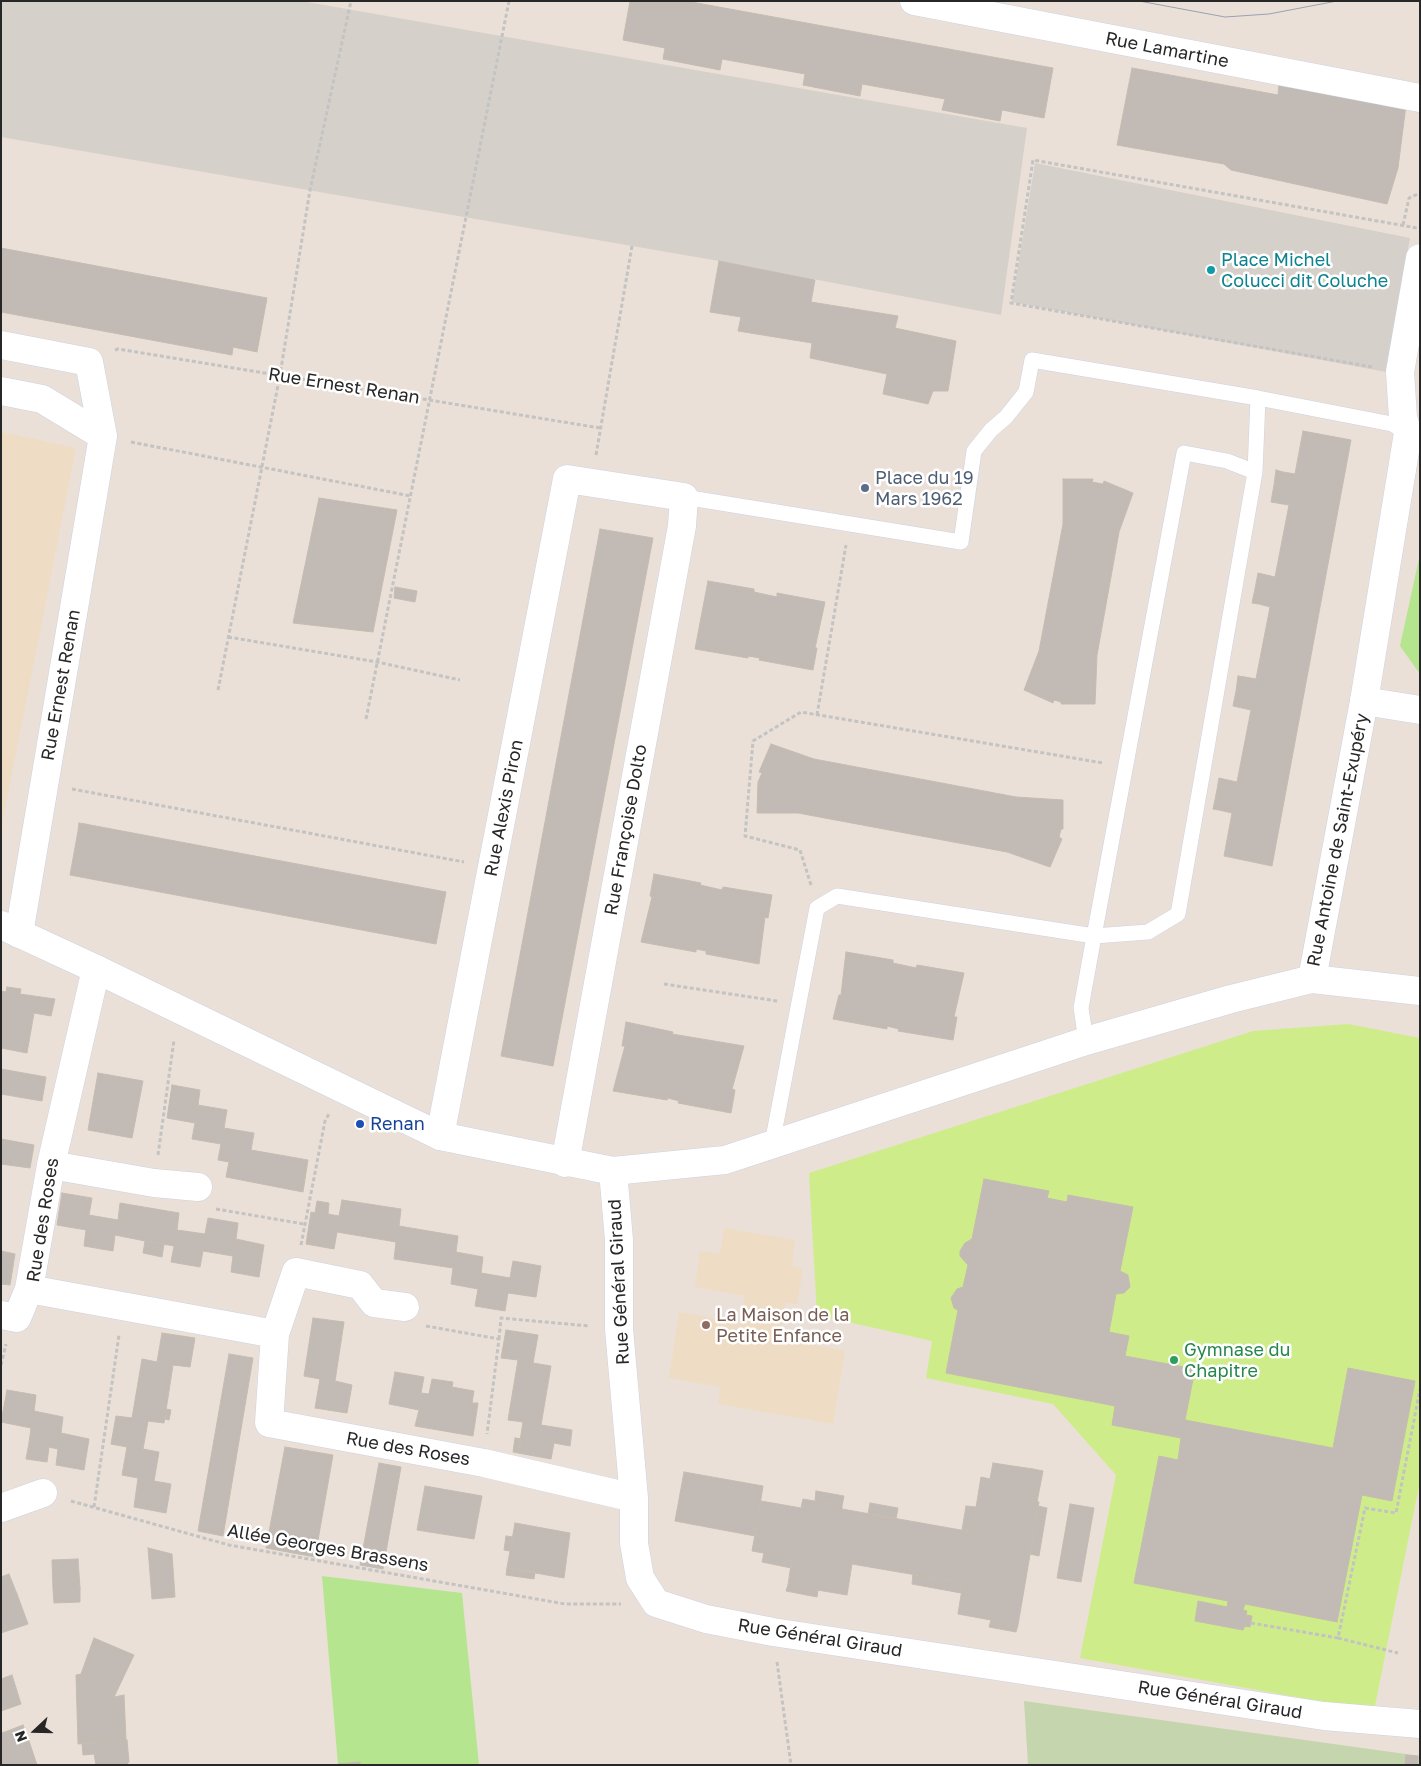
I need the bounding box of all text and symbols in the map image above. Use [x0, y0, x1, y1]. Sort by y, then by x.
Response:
street label: Rue Lamartine [1103, 27, 1231, 73]
place label: Place Michel Colucci dit Coluche [1221, 249, 1388, 292]
marker: Place Michel Colucci dit Coluche [1205, 264, 1217, 276]
street label: Rue Ernest Renan [267, 363, 421, 409]
place label: Place du 19 Mars 1962 [875, 467, 974, 509]
marker: Place du 19 Mars 1962 [859, 482, 871, 494]
street label: Rue Ernest Renan [37, 608, 85, 762]
street label: Rue Antoine de Saint-Exupéry [1303, 712, 1373, 968]
street label: Rue Alexis Piron [480, 738, 528, 878]
street label: Rue Françoise Dolto [600, 743, 652, 917]
place label: Renan [370, 1113, 425, 1135]
marker: Renan [354, 1118, 366, 1130]
street label: Rue des Roses [23, 1156, 63, 1284]
street label: Rue Général Giraud [604, 1198, 634, 1366]
place label: La Maison de la Petite Enfance [716, 1304, 849, 1346]
marker: La Maison de la Petite Enfance [700, 1319, 712, 1331]
place label: Gymnase du Chapitre [1184, 1339, 1290, 1382]
marker: Gymnase du Chapitre [1168, 1354, 1180, 1366]
street label: Rue des Roses [344, 1427, 472, 1471]
street label: Allée Georges Brassens [226, 1520, 430, 1576]
street label: Rue Général Giraud [736, 1614, 904, 1662]
street label: Rue Général Giraud [1136, 1676, 1304, 1724]
north arrow [10, 1706, 60, 1756]
text: N [11, 1729, 30, 1745]

